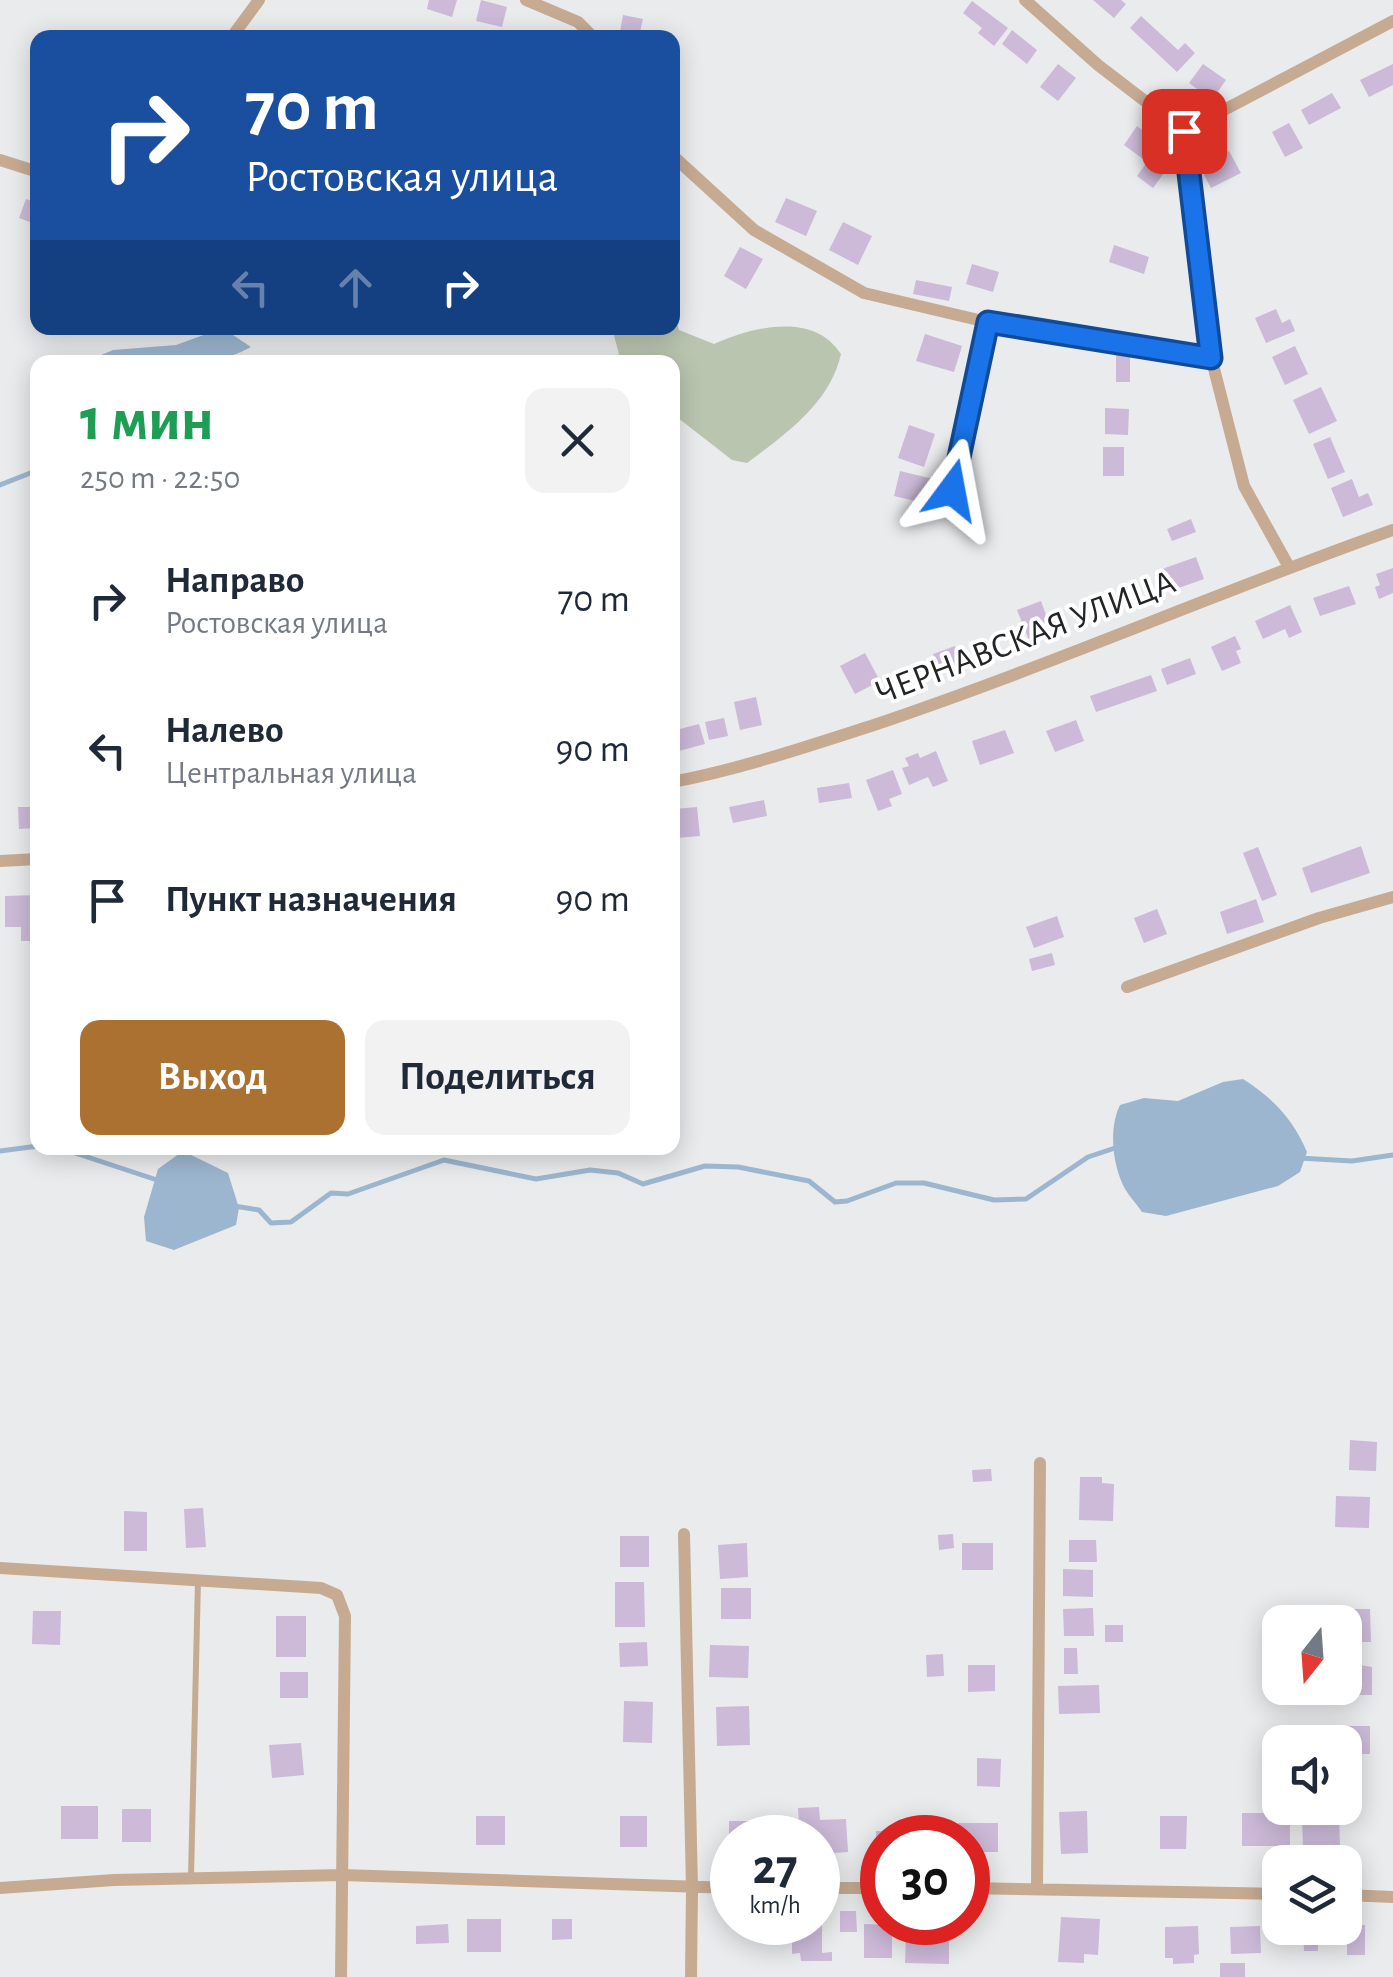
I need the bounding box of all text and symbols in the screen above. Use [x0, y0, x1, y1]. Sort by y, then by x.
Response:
icon: right [80, 70, 210, 200]
text: 70 m [245, 73, 379, 143]
pin [1142, 89, 1227, 174]
icon: arrive [1157, 104, 1212, 159]
text: Ростовская улица [245, 155, 558, 200]
icon: left [223, 260, 278, 315]
icon: ahead [328, 260, 383, 315]
icon: right [433, 260, 488, 315]
button: close [525, 388, 630, 493]
text: 1 мин [80, 391, 214, 451]
position arrow [900, 438, 1004, 542]
text: 250 m · 22:50 [80, 462, 240, 494]
text: Направо [165, 562, 304, 600]
street label: ЧЕРНАВСКАЯ УЛИЦА [871, 564, 1180, 711]
icon: right [80, 573, 135, 628]
text: 70 m [557, 581, 630, 619]
text: Ростовская улица [165, 607, 388, 639]
text: Налево [165, 712, 284, 750]
icon: left [80, 723, 135, 778]
text: 90 m [555, 731, 630, 769]
text: Центральная улица [165, 757, 417, 789]
icon: arrive [80, 873, 135, 928]
text: Пункт назначения [165, 881, 457, 919]
text: 90 m [555, 881, 630, 919]
button: Выход [80, 1020, 345, 1135]
button: Поделиться [365, 1020, 630, 1135]
north arrow [1262, 1605, 1362, 1705]
map controls [1262, 1605, 1362, 1945]
button: sound [1262, 1725, 1362, 1825]
speed limit sign: 30 [860, 1815, 990, 1945]
text: 27 [752, 1843, 798, 1893]
button: layers [1262, 1845, 1362, 1945]
text: km/h [749, 1893, 801, 1918]

